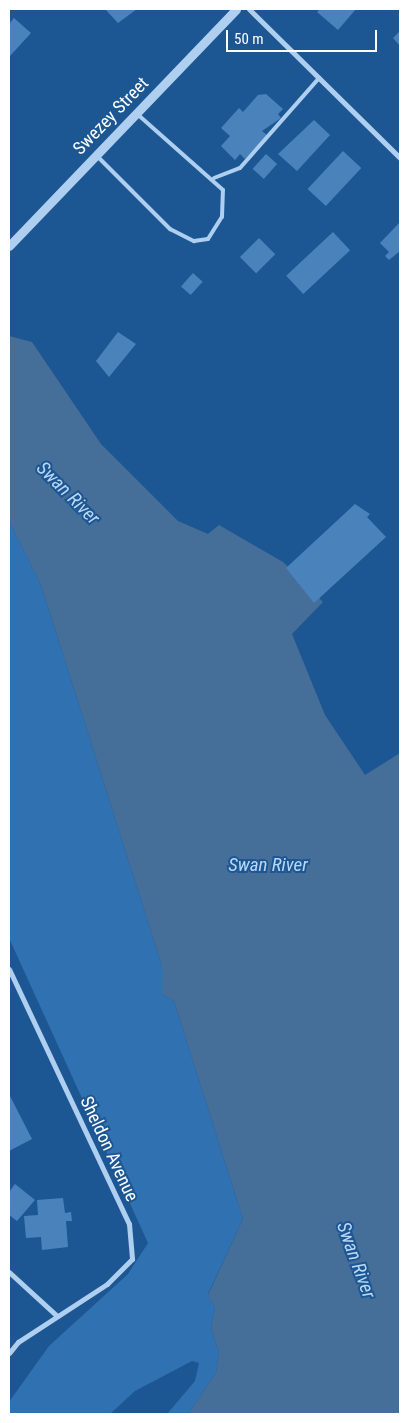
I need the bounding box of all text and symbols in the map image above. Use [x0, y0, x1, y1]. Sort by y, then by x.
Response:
scale bar [229, 20, 380, 52]
text: 50 m [234, 30, 264, 48]
street label: Swezey Street [69, 73, 153, 159]
water label: Swan River [32, 457, 104, 529]
water label: Swan River [228, 854, 308, 876]
street label: Sheldon Avenue [75, 1093, 143, 1205]
water label: Swan River [332, 1219, 380, 1301]

